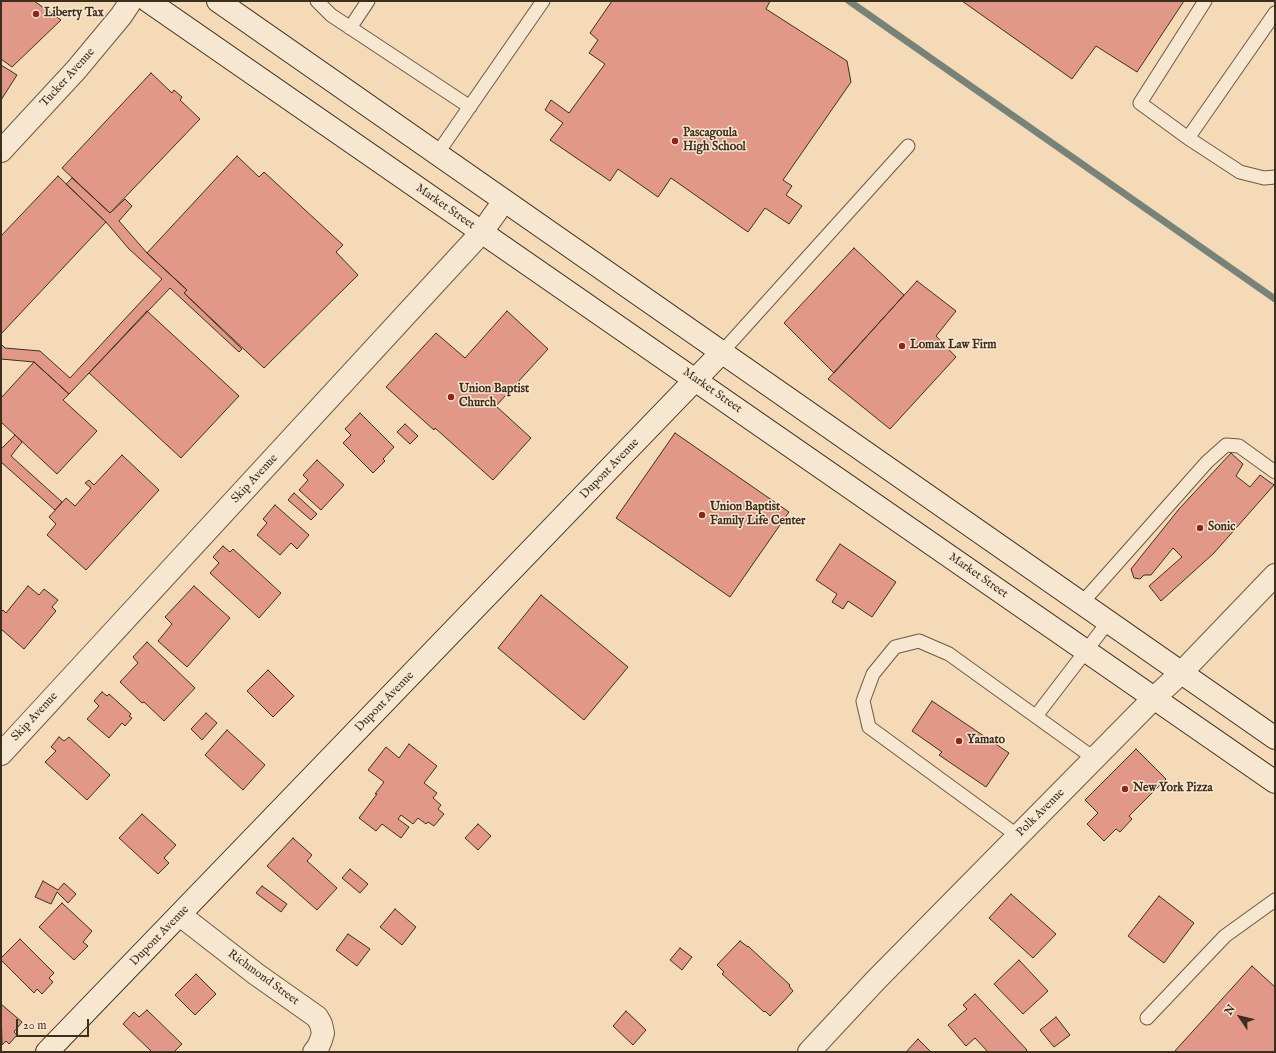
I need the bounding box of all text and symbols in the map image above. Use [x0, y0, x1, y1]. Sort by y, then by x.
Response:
place label: Liberty Tax [44, 7, 104, 21]
marker: Liberty Tax [31, 9, 41, 19]
street label: Tucker Avenue [38, 45, 98, 111]
place label: Pascagoula High School [683, 127, 746, 155]
marker: Pascagoula High School [670, 136, 680, 146]
street label: Market Street [413, 181, 477, 233]
place label: Lomax Law Firm [910, 339, 997, 353]
marker: Lomax Law Firm [897, 341, 907, 351]
street label: Market Street [680, 365, 744, 417]
place label: Union Baptist Church [459, 383, 529, 411]
marker: Union Baptist Church [446, 392, 456, 402]
street label: Dupont Avenue [578, 436, 642, 502]
street label: Skip Avenue [229, 452, 281, 506]
place label: Union Baptist Family Life Center [710, 501, 805, 529]
marker: Union Baptist Family Life Center [697, 510, 707, 520]
place label: Sonic [1208, 521, 1235, 535]
marker: Sonic [1195, 523, 1205, 533]
street label: Market Street [946, 550, 1010, 602]
street label: Dupont Avenue [353, 669, 417, 735]
street label: Skip Avenue [9, 690, 61, 744]
place label: Yamato [967, 734, 1005, 748]
marker: Yamato [954, 736, 964, 746]
place label: New York Pizza [1133, 782, 1213, 796]
marker: New York Pizza [1120, 784, 1130, 794]
street label: Polk Avenue [1014, 786, 1068, 840]
street label: Dupont Avenue [128, 903, 192, 969]
street label: Richmond Street [225, 947, 301, 1009]
north arrow [1220, 997, 1260, 1037]
text: N [1222, 1002, 1239, 1018]
scale bar [18, 1011, 91, 1037]
text: 20 m [23, 1018, 46, 1033]

